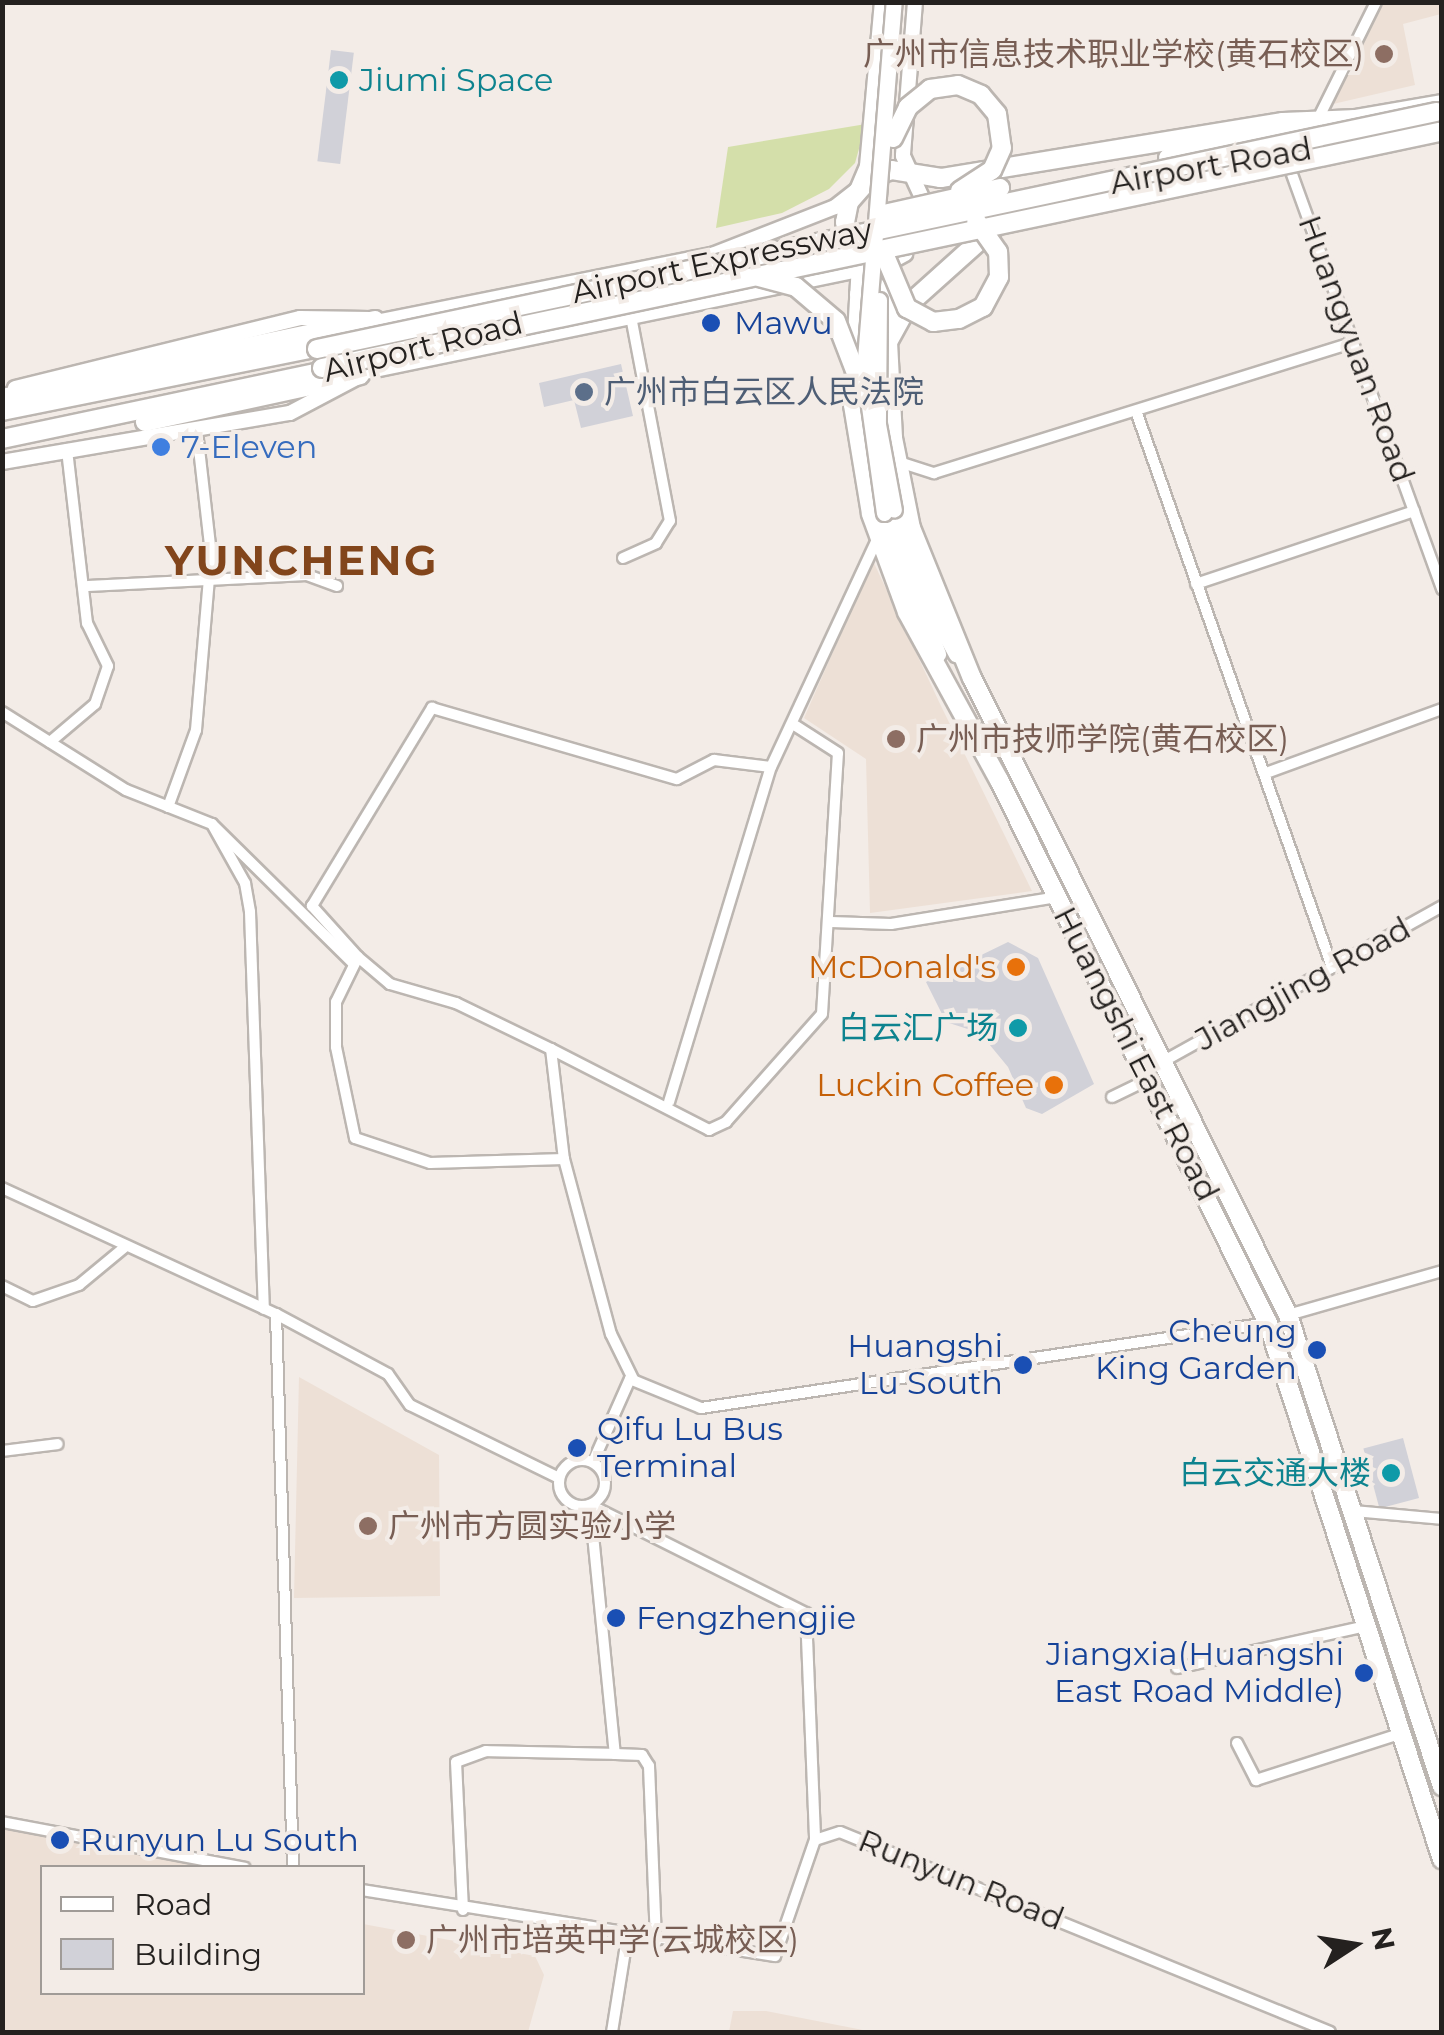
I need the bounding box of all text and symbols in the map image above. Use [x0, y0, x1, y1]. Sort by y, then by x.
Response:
place label: 广州市信息技术职业学校(黄石校区) [863, 35, 1364, 73]
marker: 广州市信息技术职业学校(黄石校区) [1373, 43, 1395, 65]
place label: Jiumi Space [359, 61, 553, 99]
marker: Jiumi Space [328, 69, 350, 91]
street label: Airport Road [1107, 129, 1315, 203]
street label: Airport Expressway [568, 210, 876, 312]
street label: Huangyuan Road [1290, 210, 1422, 488]
street label: Airport Road [319, 304, 527, 390]
place label: Mawu [734, 304, 833, 342]
marker: Mawu [698, 310, 724, 336]
place label: 广州市白云区人民法院 [604, 373, 924, 411]
marker: 广州市白云区人民法院 [573, 381, 595, 403]
place label: 7-Eleven [181, 428, 317, 466]
marker: 7-Eleven [150, 436, 172, 458]
district label: YUNCHENG [165, 535, 439, 585]
place label: 广州市技师学院(黄石校区) [916, 720, 1289, 758]
marker: 广州市技师学院(黄石校区) [885, 728, 907, 750]
street label: Huangshi East Road [1045, 901, 1227, 1207]
street label: Jiangjing Road [1189, 909, 1417, 1059]
place label: McDonald's [808, 948, 996, 986]
marker: McDonald's [1005, 956, 1027, 978]
place label: 白云汇广场 [838, 1009, 998, 1047]
marker: 白云汇广场 [1007, 1017, 1029, 1039]
place label: Luckin Coffee [816, 1066, 1034, 1104]
marker: Luckin Coffee [1043, 1074, 1065, 1096]
place label: Cheung King Garden [1095, 1313, 1297, 1388]
place label: Huangshi Lu South [847, 1328, 1003, 1403]
marker: Cheung King Garden [1306, 1339, 1328, 1361]
marker: Huangshi Lu South [1012, 1354, 1034, 1376]
place label: Qifu Lu Bus Terminal [597, 1411, 783, 1486]
marker: Qifu Lu Bus Terminal [566, 1437, 588, 1459]
place label: 白云交通大楼 [1179, 1454, 1371, 1492]
marker: 白云交通大楼 [1380, 1462, 1402, 1484]
place label: 广州市方圆实验小学 [388, 1507, 676, 1545]
marker: 广州市方圆实验小学 [357, 1515, 379, 1537]
place label: Fengzhengjie [636, 1599, 856, 1637]
marker: Fengzhengjie [605, 1607, 627, 1629]
place label: Jiangxia(Huangshi East Road Middle) [1046, 1636, 1344, 1711]
marker: Jiangxia(Huangshi East Road Middle) [1353, 1662, 1375, 1684]
place label: Runyun Lu South [80, 1821, 359, 1859]
street label: Runyun Road [853, 1821, 1069, 1939]
marker: Runyun Lu South [49, 1829, 71, 1851]
legend [40, 1865, 365, 1995]
text: Road [134, 1886, 212, 1923]
north arrow [1304, 1895, 1404, 1995]
place label: 广州市培英中学(云城校区) [426, 1921, 799, 1959]
text: N [1364, 1924, 1402, 1953]
marker: 广州市培英中学(云城校区) [395, 1929, 417, 1951]
text: Building [134, 1936, 262, 1973]

